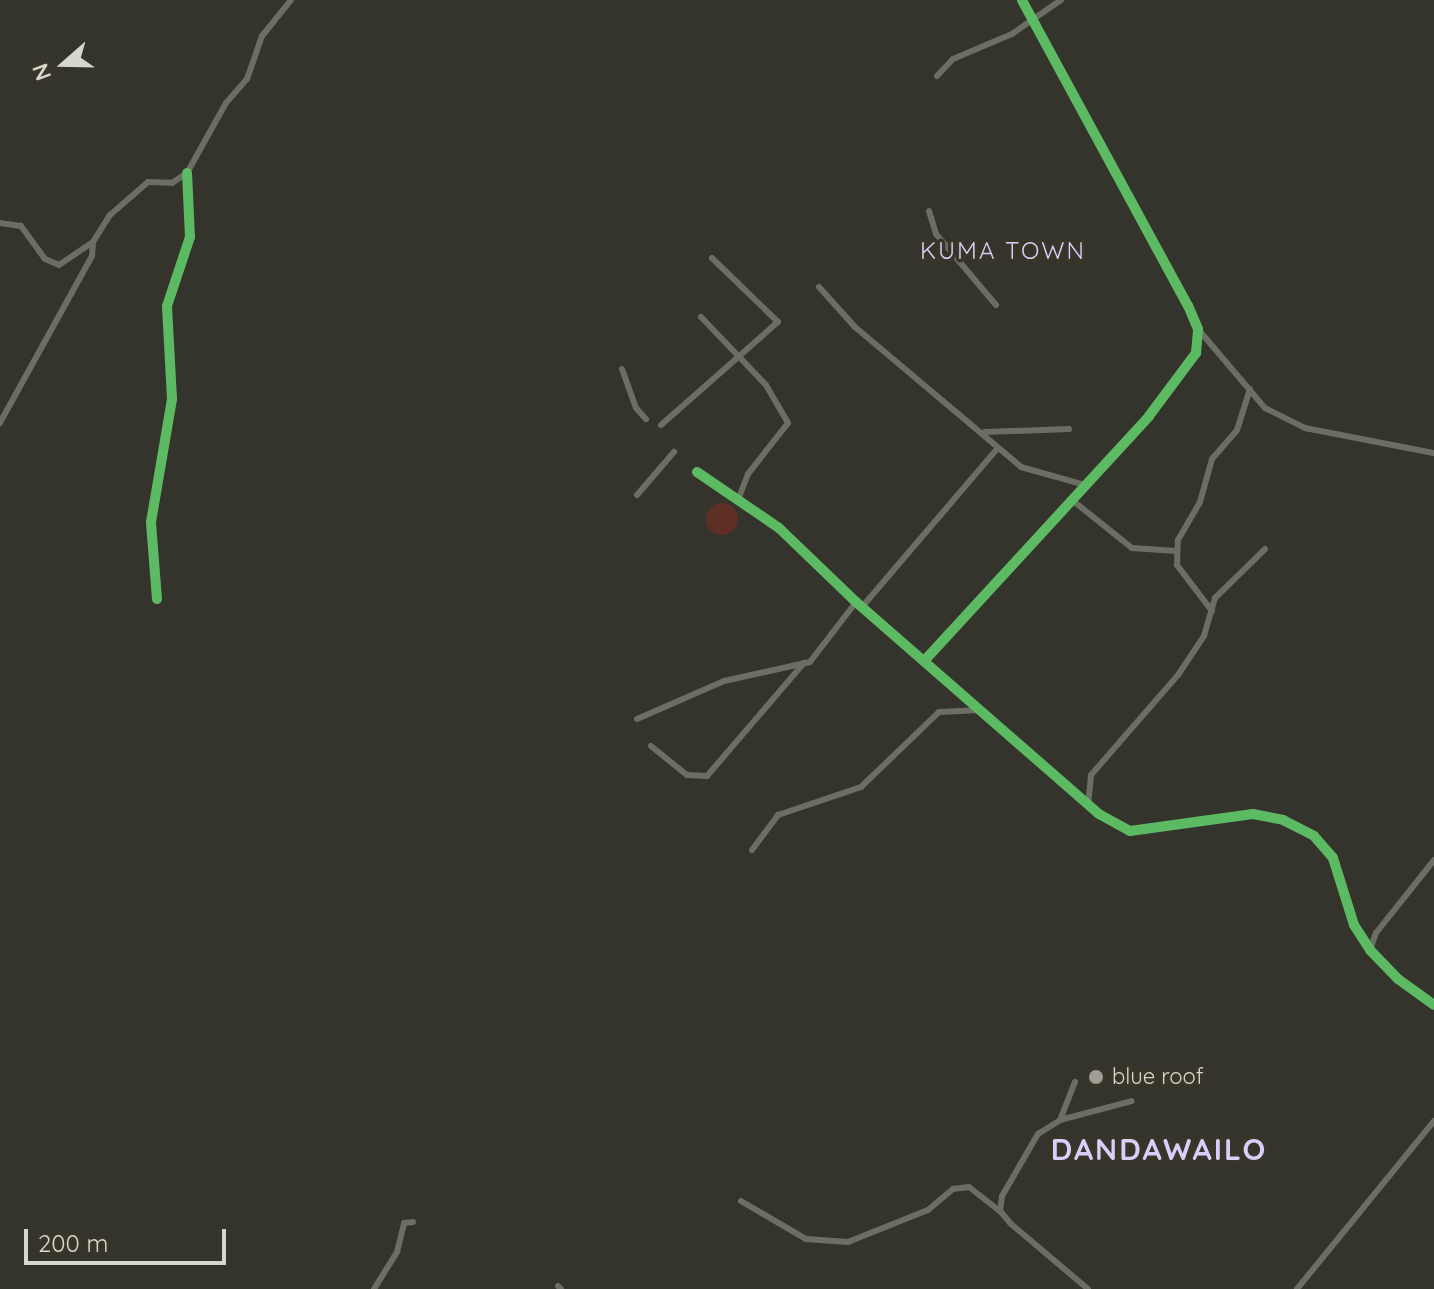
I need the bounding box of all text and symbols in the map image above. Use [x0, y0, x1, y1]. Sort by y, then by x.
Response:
north arrow [24, 24, 104, 104]
text: N [26, 60, 57, 85]
district label: KUMA TOWN [920, 237, 1086, 265]
place label: blue roof [1112, 1064, 1204, 1090]
marker: blue roof [1087, 1068, 1105, 1086]
district label: DANDAWAILO [1051, 1131, 1267, 1167]
scale bar [28, 1213, 230, 1263]
text: 200 m [38, 1228, 108, 1258]

